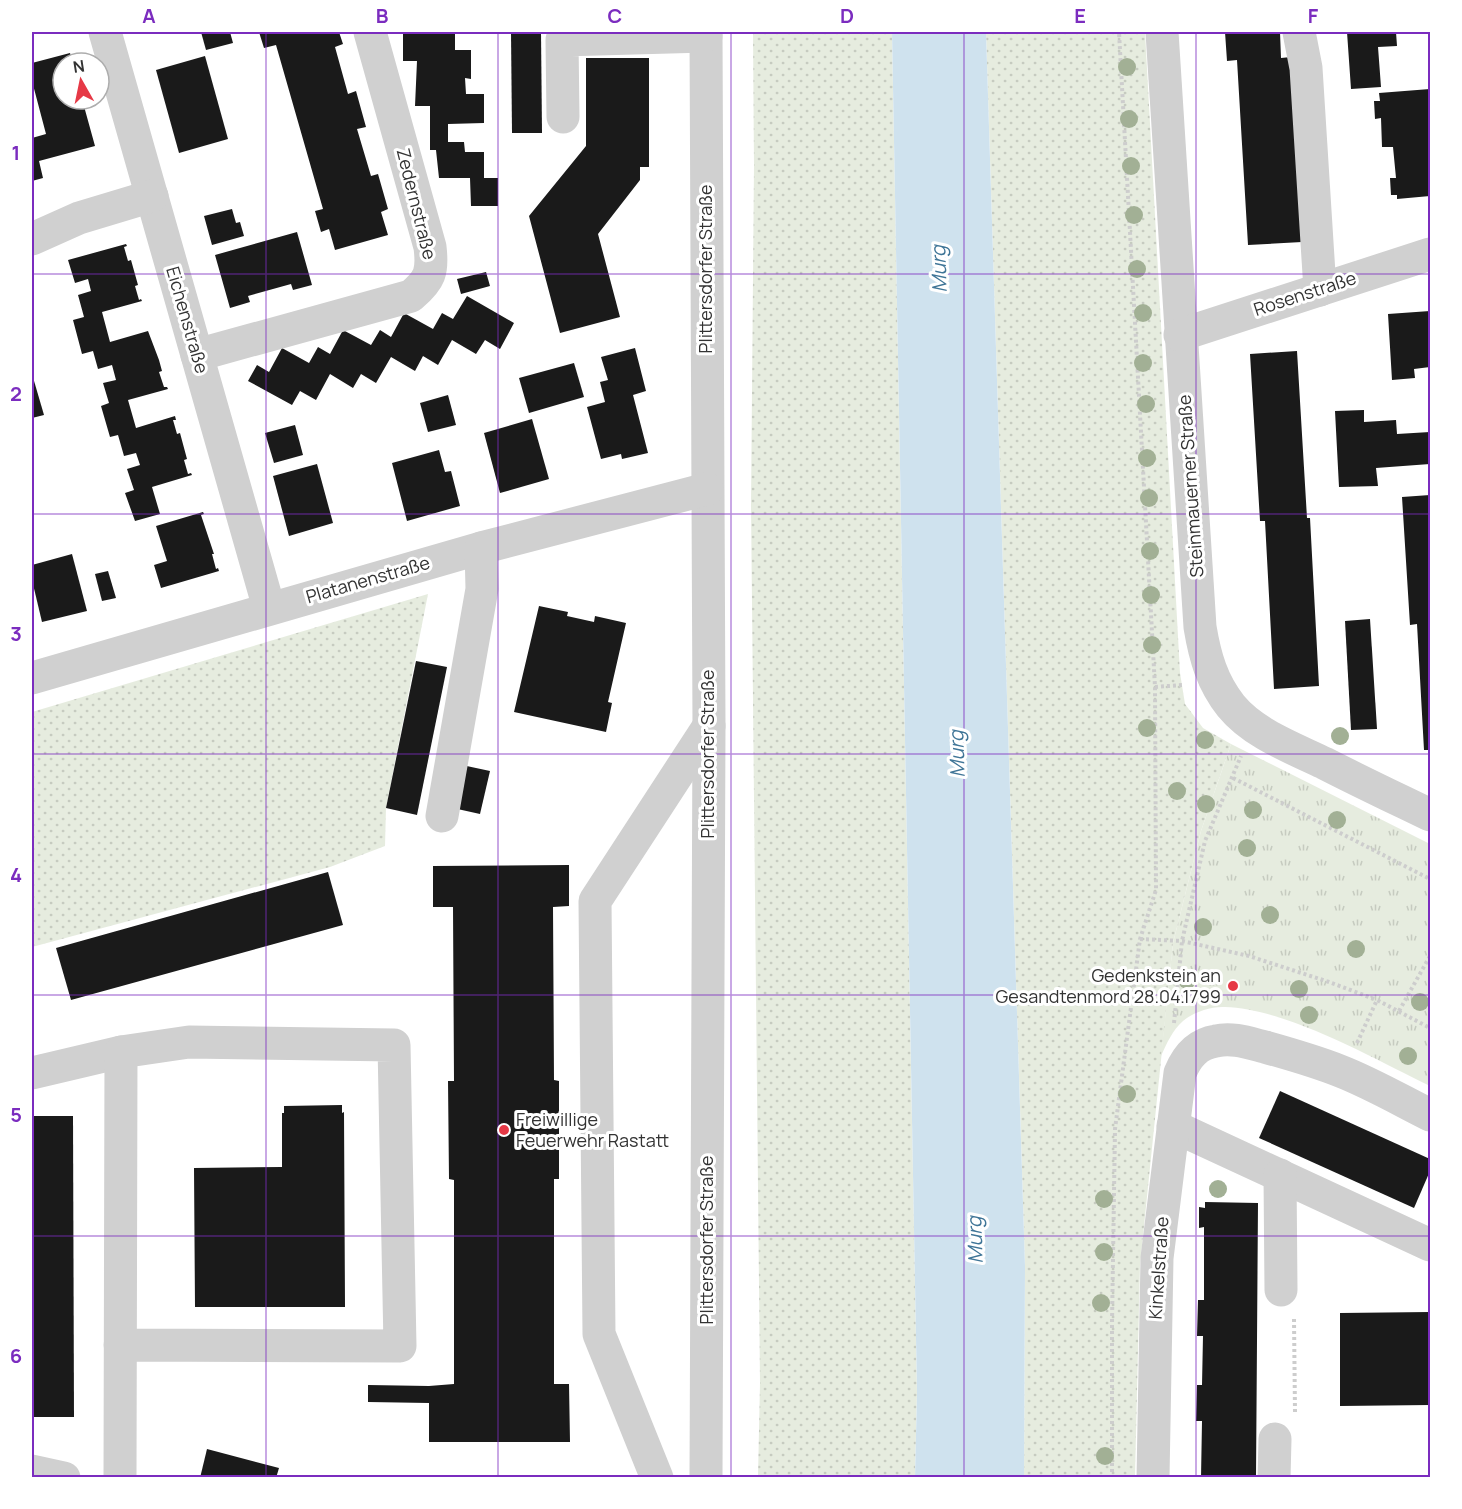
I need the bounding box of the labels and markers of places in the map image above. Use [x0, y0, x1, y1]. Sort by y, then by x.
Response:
place label: Gedenkstein an Gesandtenmord 28.04.1799 [996, 963, 1221, 1008]
marker: Gedenkstein an Gesandtenmord 28.04.1799 [1226, 979, 1240, 993]
place label: Freiwillige Feuerwehr Rastatt [516, 1107, 669, 1152]
marker: Freiwillige Feuerwehr Rastatt [497, 1123, 511, 1137]

